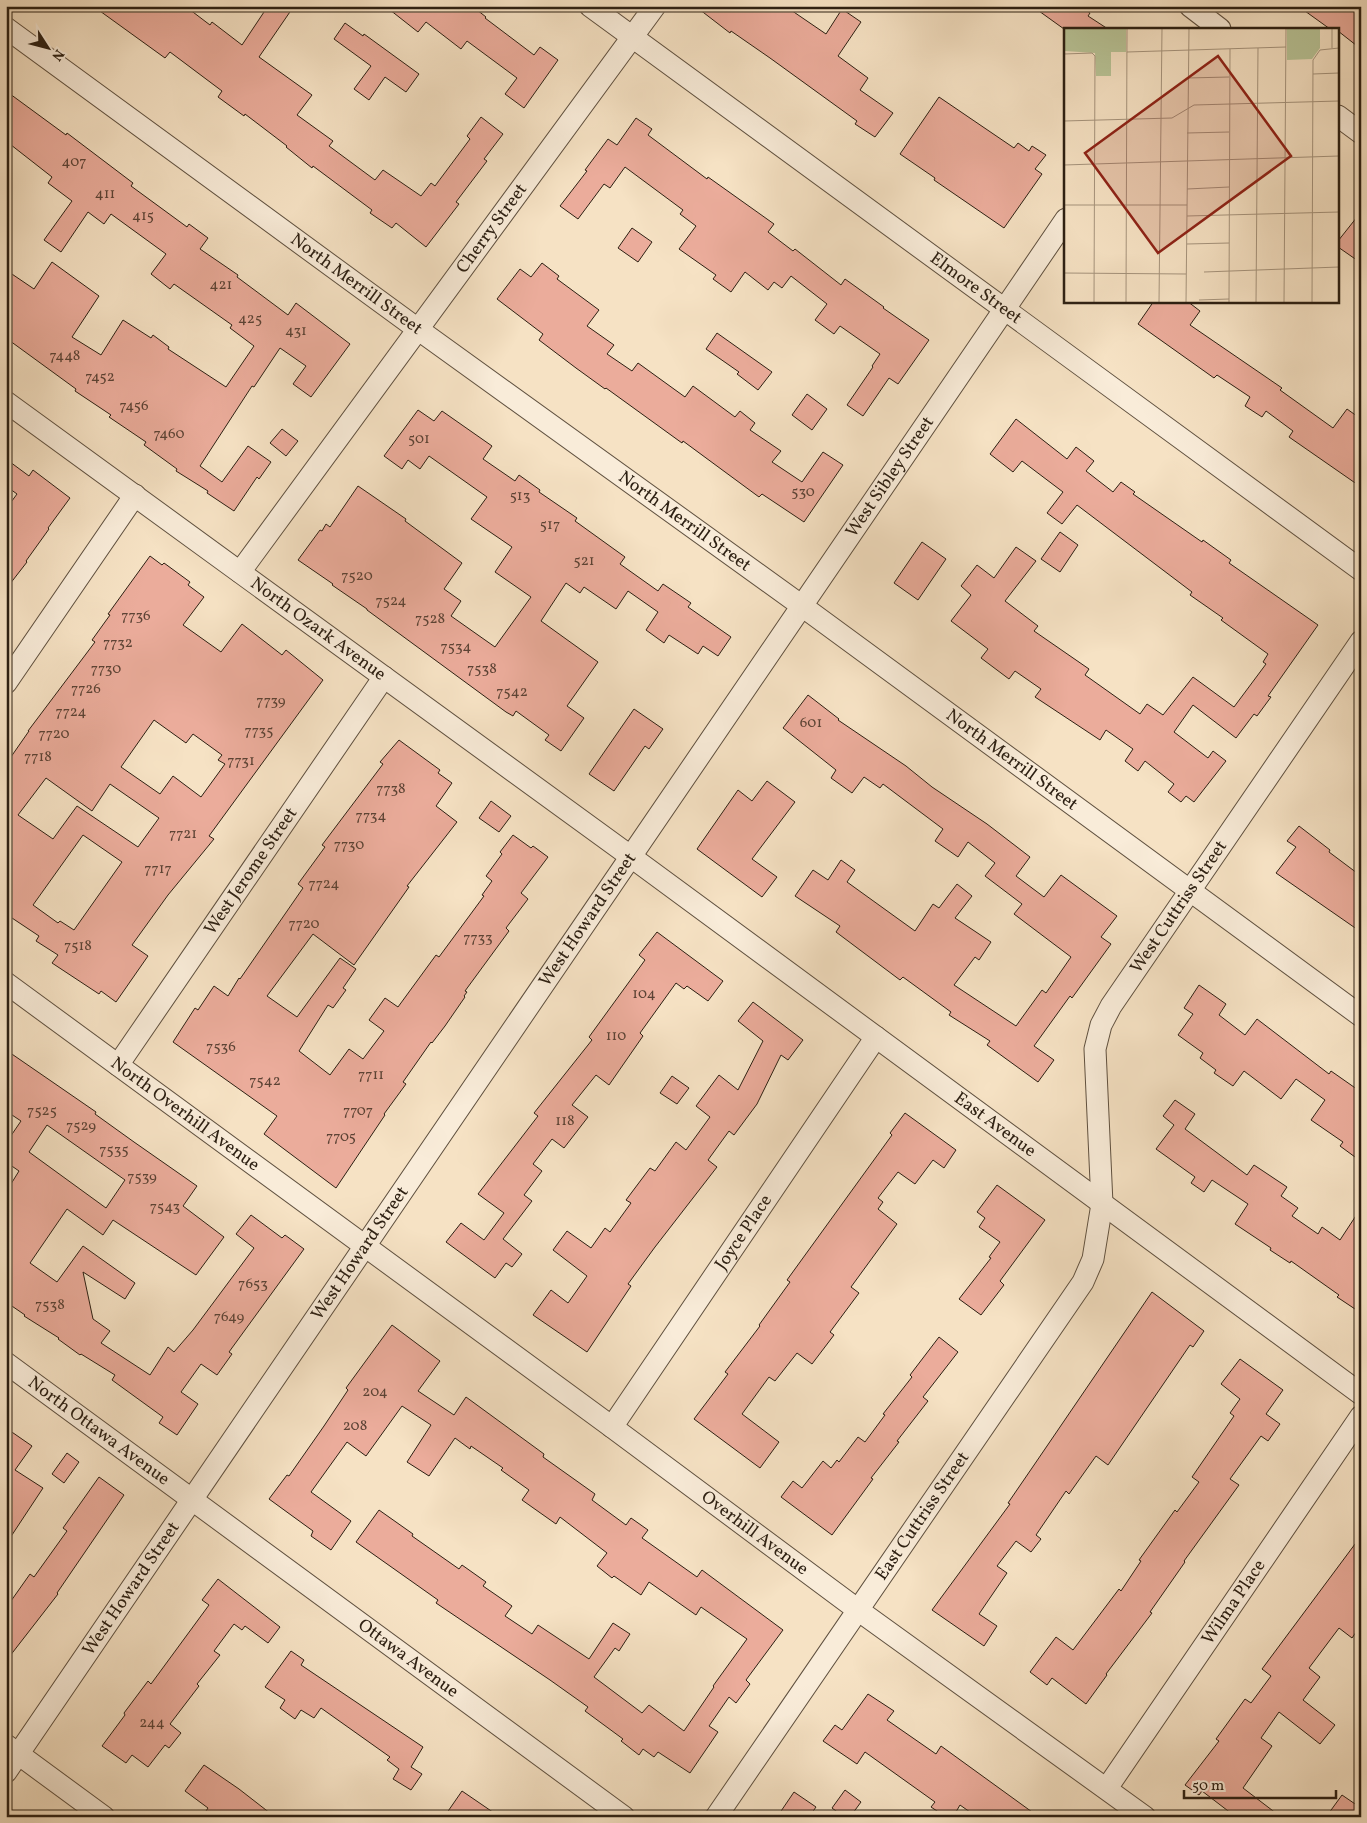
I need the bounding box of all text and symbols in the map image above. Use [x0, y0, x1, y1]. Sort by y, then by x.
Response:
north arrow [22, 22, 72, 72]
inset map [1064, 28, 1340, 302]
text: N [47, 45, 68, 64]
house number: 407 [62, 152, 86, 173]
street label: Cherry Street [450, 178, 533, 279]
house number: 411 [95, 184, 115, 205]
house number: 415 [132, 206, 154, 227]
street label: North Merrill Street [285, 227, 428, 341]
street label: Elmore Street [925, 246, 1027, 330]
house number: 421 [210, 275, 232, 296]
house number: 425 [238, 309, 262, 330]
house number: 431 [285, 321, 307, 342]
house number: 7448 [49, 346, 81, 367]
house number: 7452 [85, 367, 115, 388]
house number: 7456 [119, 396, 149, 417]
street label: West Sibley Street [840, 411, 940, 542]
house number: 7460 [153, 424, 185, 445]
house number: 501 [408, 429, 430, 450]
street label: North Merrill Street [613, 465, 756, 578]
house number: 530 [791, 482, 815, 503]
house number: 513 [510, 486, 530, 507]
house number: 517 [540, 515, 560, 536]
house number: 521 [573, 551, 595, 572]
house number: 7520 [341, 566, 373, 587]
street label: North Ozark Avenue [245, 571, 391, 687]
house number: 7524 [375, 591, 407, 612]
house number: 7736 [121, 606, 151, 627]
house number: 7528 [415, 609, 445, 630]
house number: 7732 [103, 633, 133, 654]
house number: 7534 [440, 637, 472, 658]
house number: 7730 [91, 659, 121, 680]
house number: 7538 [467, 659, 497, 680]
house number: 7726 [71, 679, 101, 700]
house number: 7542 [496, 682, 528, 703]
house number: 7739 [256, 691, 286, 712]
house number: 7724 [56, 702, 86, 723]
street label: North Merrill Street [941, 703, 1083, 817]
house number: 601 [800, 713, 822, 734]
house number: 7735 [244, 721, 274, 742]
house number: 7720 [38, 724, 70, 745]
house number: 7718 [24, 747, 52, 768]
house number: 7731 [227, 751, 255, 772]
house number: 7738 [376, 779, 406, 800]
street label: West Jerome Street [198, 802, 304, 940]
house number: 7734 [356, 806, 386, 827]
house number: 7721 [169, 824, 197, 845]
house number: 7730 [334, 835, 364, 856]
street label: West Cuttriss Street [1124, 835, 1233, 979]
street label: West Howard Street [533, 848, 642, 992]
house number: 7717 [144, 859, 172, 880]
house number: 7724 [309, 874, 339, 895]
house number: 7720 [288, 914, 320, 935]
house number: 7733 [463, 928, 493, 949]
house number: 7518 [64, 936, 92, 957]
house number: 104 [632, 984, 656, 1005]
house number: 110 [606, 1026, 626, 1047]
house number: 7536 [206, 1037, 236, 1058]
street label: North Overhill Avenue [105, 1051, 265, 1177]
house number: 7711 [358, 1065, 384, 1086]
house number: 7542 [249, 1071, 281, 1092]
street label: East Avenue [949, 1086, 1041, 1163]
house number: 7525 [27, 1101, 57, 1122]
house number: 7707 [343, 1101, 373, 1122]
house number: 118 [555, 1111, 575, 1132]
house number: 7529 [66, 1116, 96, 1137]
house number: 7705 [326, 1127, 356, 1148]
house number: 7535 [99, 1140, 129, 1161]
house number: 7539 [127, 1167, 157, 1188]
street label: West Howard Street [305, 1181, 415, 1325]
street label: Joyce Place [709, 1190, 778, 1275]
house number: 7543 [150, 1197, 180, 1218]
house number: 7653 [238, 1274, 268, 1295]
house number: 7538 [35, 1295, 65, 1316]
house number: 7649 [214, 1307, 245, 1328]
street label: North Ottawa Avenue [23, 1370, 175, 1492]
house number: 204 [362, 1382, 388, 1403]
house number: 208 [343, 1416, 367, 1437]
street label: East Cuttriss Street [869, 1447, 976, 1585]
street label: Overhill Avenue [696, 1485, 813, 1581]
street label: West Howard Street [77, 1517, 186, 1661]
street label: Wilma Place [1196, 1555, 1272, 1650]
street label: Ottawa Avenue [353, 1613, 464, 1704]
house number: 244 [139, 1713, 165, 1734]
scale bar [1184, 1768, 1337, 1800]
text: 50 m [1192, 1776, 1224, 1797]

